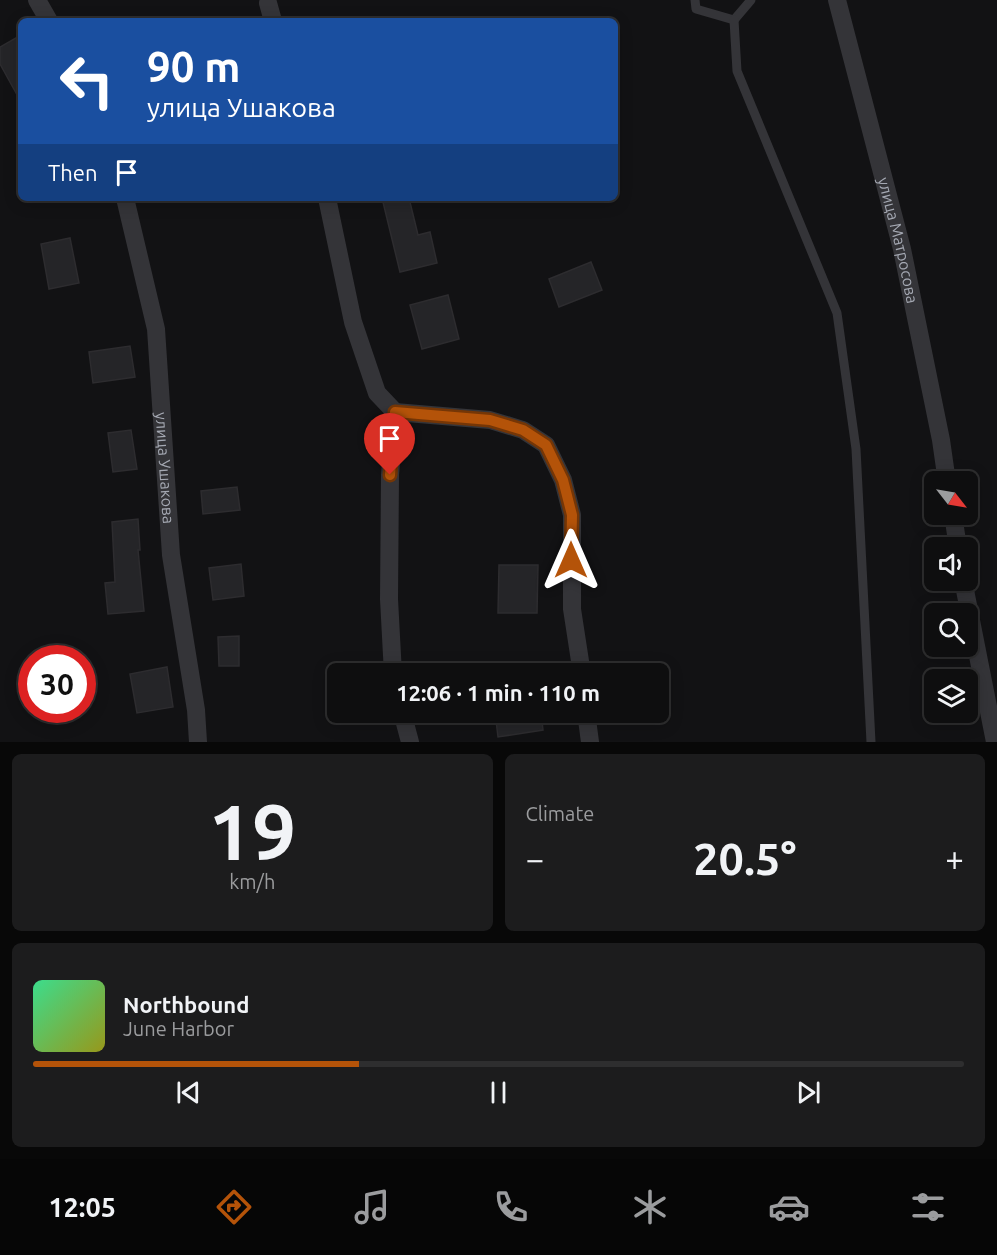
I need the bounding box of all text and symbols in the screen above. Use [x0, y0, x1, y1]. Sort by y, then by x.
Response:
icon: left [48, 42, 126, 120]
text: 90 m [147, 43, 241, 90]
text: улица Ушакова [147, 92, 336, 122]
icon: arrive [110, 156, 143, 189]
text: Then [48, 160, 98, 185]
street label: улица Матросова [875, 175, 922, 305]
street label: улица Ушакова [153, 412, 178, 525]
pin [364, 413, 415, 475]
icon: arrive [373, 422, 406, 455]
north arrow [924, 471, 978, 525]
map controls [924, 471, 978, 723]
position arrow [539, 528, 603, 592]
button: sound [924, 537, 978, 591]
button: search [924, 603, 978, 657]
speed limit sign: 30 [18, 645, 96, 723]
button: layers [924, 669, 978, 723]
text: 12:06 · 1 min · 110 m [396, 680, 600, 705]
text: 19 [208, 787, 296, 875]
text: Climate [526, 802, 594, 825]
text: 20.5° [693, 833, 796, 884]
text: − [526, 840, 544, 877]
text: + [945, 840, 964, 877]
text: km/h [229, 870, 275, 893]
text: Northbound [123, 992, 249, 1017]
text: June Harbor [123, 1017, 234, 1040]
icon: previous [172, 1076, 205, 1109]
icon: pause [482, 1076, 515, 1109]
icon: next [792, 1076, 825, 1109]
icon: directions [213, 1186, 255, 1228]
icon: music [351, 1186, 393, 1228]
icon: phone [490, 1186, 532, 1228]
icon: climate [629, 1186, 671, 1228]
icon: car [768, 1186, 810, 1228]
icon: filters [907, 1186, 949, 1228]
text: 12:05 [48, 1192, 116, 1222]

